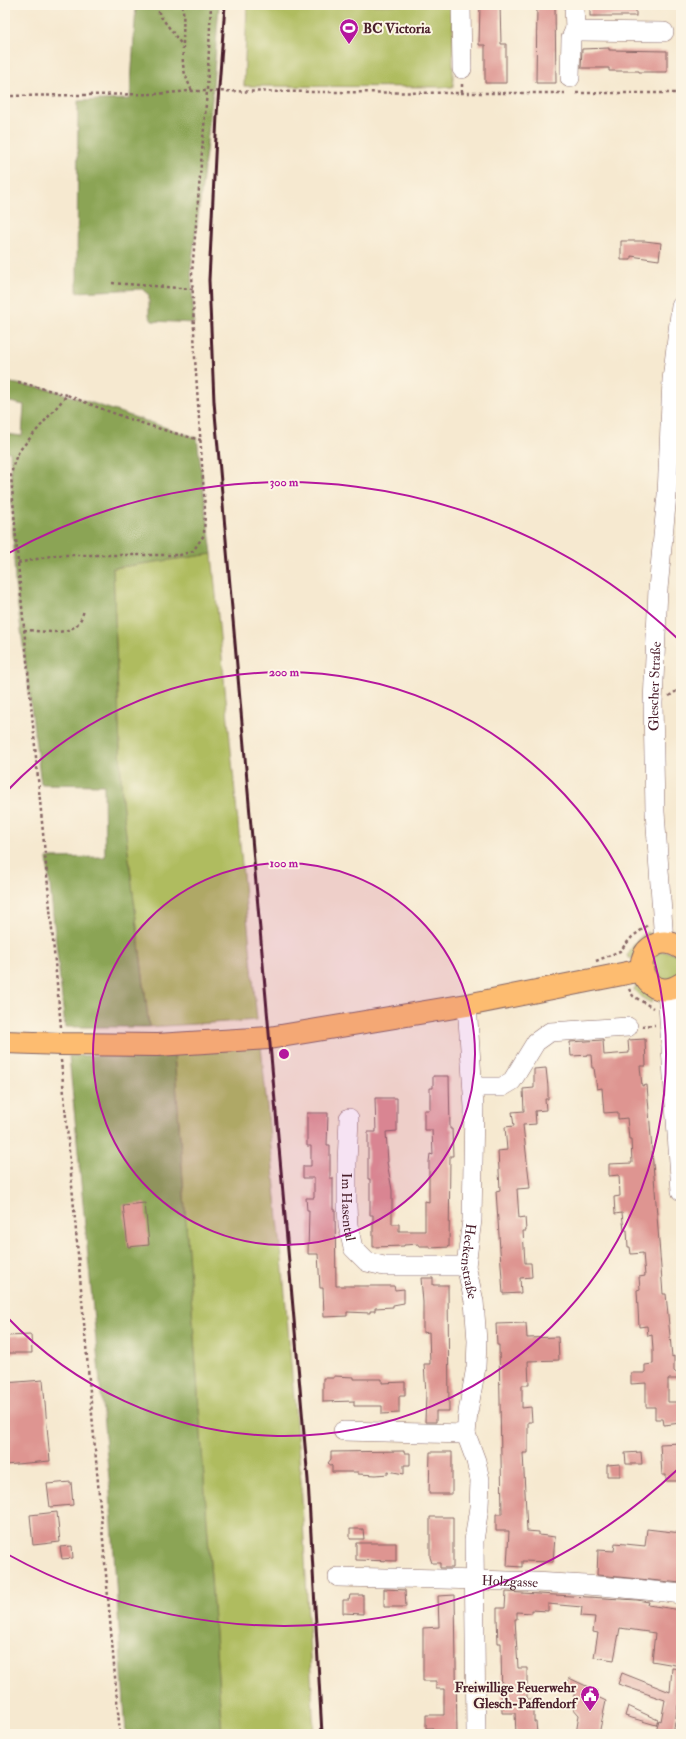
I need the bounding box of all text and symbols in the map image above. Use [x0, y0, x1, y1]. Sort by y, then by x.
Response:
sports icon: BC Victoria [338, 17, 360, 45]
place label: BC Victoria [363, 20, 432, 37]
text: 300 m [270, 475, 299, 490]
street label: Glescher Straße [644, 641, 664, 731]
text: 200 m [269, 665, 300, 680]
text: 100 m [270, 856, 299, 871]
centre of rings [277, 1047, 291, 1061]
street label: Im Hasental [338, 1173, 360, 1243]
street label: Heckenstraße [458, 1223, 482, 1301]
street label: Holzgasse [481, 1572, 539, 1591]
place label: Freiwillige Feuerwehr Glesch-Paffendorf [454, 1679, 578, 1712]
public building icon: Freiwillige Feuerwehr Glesch-Paffendorf [579, 1684, 601, 1712]

